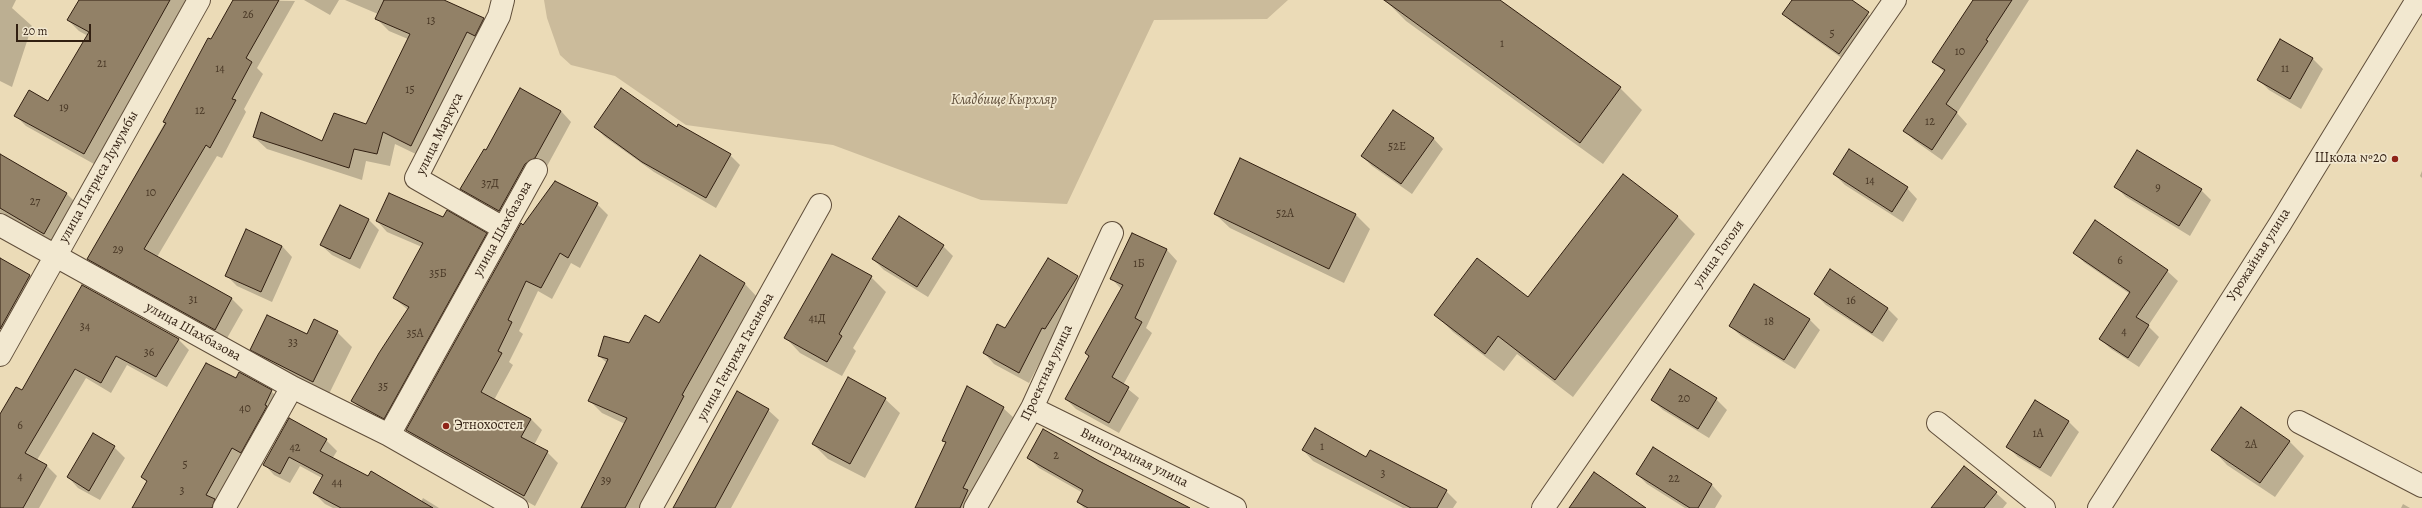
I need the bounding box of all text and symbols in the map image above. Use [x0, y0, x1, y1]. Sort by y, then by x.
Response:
house number: 26 [242, 8, 254, 22]
house number: 13 [426, 14, 436, 28]
scale bar [18, 16, 93, 42]
text: 20 m [23, 23, 47, 39]
house number: 5 [1829, 27, 1835, 41]
house number: 1 [1500, 37, 1504, 51]
house number: 10 [1955, 45, 1965, 59]
house number: 21 [97, 57, 107, 71]
house number: 14 [215, 62, 225, 76]
house number: 11 [2281, 62, 2289, 76]
house number: 15 [405, 83, 415, 97]
street label: улица Маркуса [413, 90, 467, 178]
park label: Кладбище Кырхляр [951, 93, 1057, 109]
house number: 19 [59, 101, 69, 115]
house number: 12 [195, 104, 205, 118]
street label: улица Патриса Лумумбы [56, 108, 142, 246]
house number: 12 [1925, 115, 1935, 129]
house number: 52Е [1388, 140, 1406, 154]
place label: Школа №20 [2315, 151, 2387, 167]
marker: Школа №20 [2390, 154, 2400, 164]
house number: 14 [1865, 174, 1875, 188]
house number: 37Д [481, 177, 499, 191]
street label: улица Шахбазова [470, 178, 536, 280]
house number: 9 [2155, 181, 2161, 195]
house number: 10 [146, 186, 156, 200]
house number: 27 [30, 195, 40, 209]
street label: Урожайная улица [2224, 205, 2294, 305]
house number: 52А [1276, 207, 1294, 221]
street label: улица Гоголя [1690, 217, 1748, 291]
house number: 29 [112, 243, 124, 257]
house number: 6 [2117, 254, 2123, 268]
house number: 1Б [1133, 257, 1145, 271]
house number: 35Б [429, 267, 447, 281]
street label: улица Генриха Гасанова [694, 290, 778, 424]
house number: 31 [188, 293, 198, 307]
house number: 16 [1846, 294, 1856, 308]
street label: улица Шахбазова [142, 299, 244, 365]
house number: 41Д [808, 312, 826, 326]
house number: 18 [1764, 315, 1774, 329]
house number: 34 [80, 320, 90, 334]
street label: Проектная улица [1017, 322, 1077, 424]
house number: 4 [2121, 325, 2127, 339]
house number: 35А [406, 327, 424, 341]
house number: 33 [288, 336, 298, 350]
house number: 36 [144, 346, 154, 360]
house number: 35 [378, 380, 388, 394]
house number: 20 [1678, 392, 1690, 406]
house number: 40 [239, 402, 251, 416]
place label: Этнохостел [454, 418, 523, 434]
house number: 6 [17, 419, 23, 433]
marker: Этнохостел [441, 421, 451, 431]
street label: Виноградная улица [1077, 425, 1191, 491]
house number: 1А [2032, 427, 2044, 441]
house number: 2А [2245, 438, 2257, 452]
house number: 1 [1320, 440, 1324, 454]
house number: 42 [289, 441, 301, 455]
house number: 2 [1053, 449, 1059, 463]
house number: 5 [182, 458, 188, 472]
house number: 3 [1381, 467, 1385, 481]
house number: 4 [17, 470, 23, 484]
house number: 22 [1668, 472, 1680, 486]
house number: 39 [601, 474, 611, 488]
house number: 44 [332, 476, 342, 490]
house number: 3 [180, 484, 184, 498]

